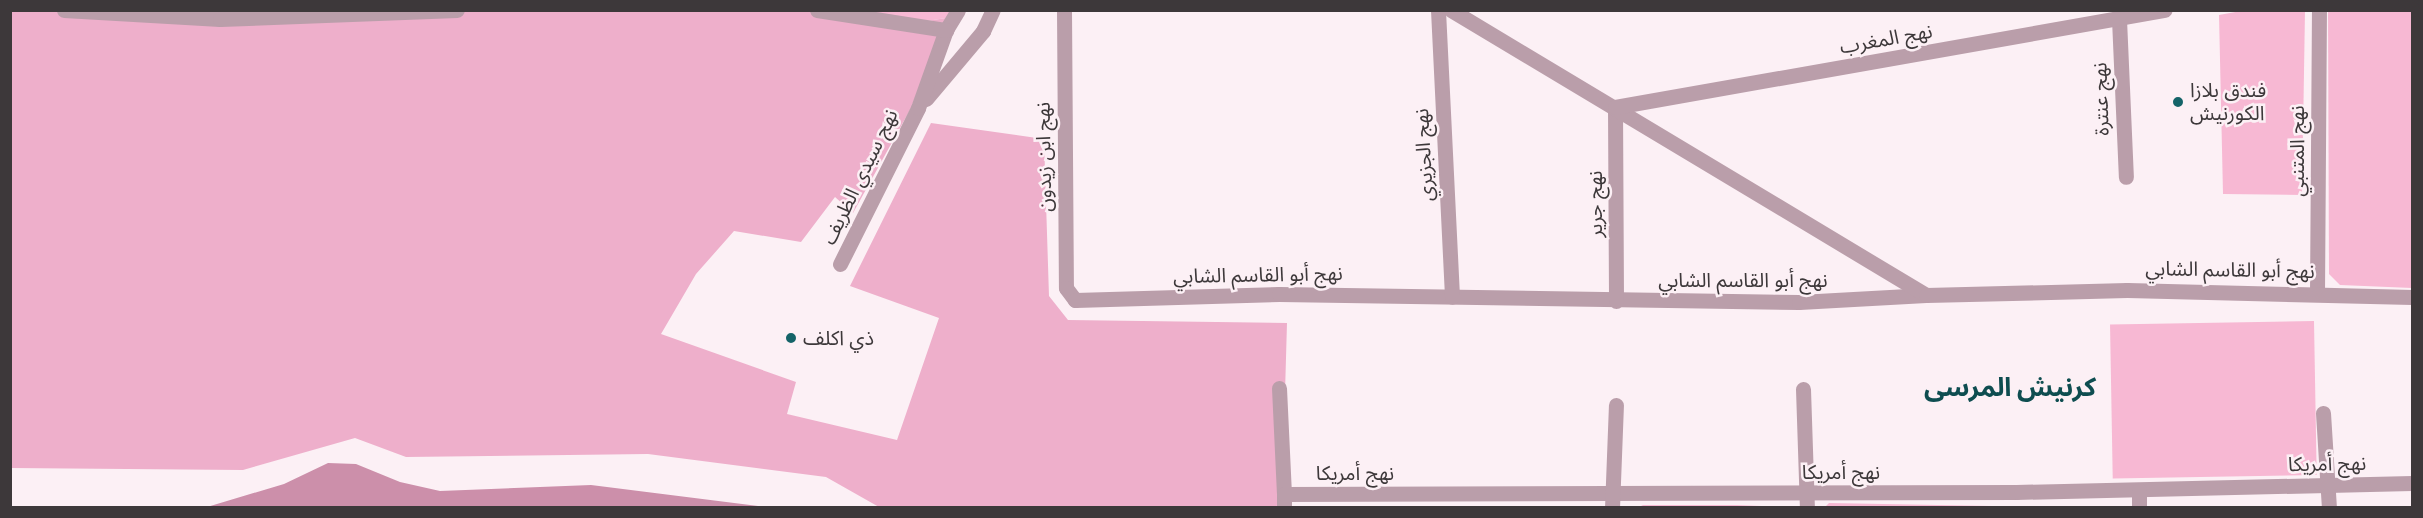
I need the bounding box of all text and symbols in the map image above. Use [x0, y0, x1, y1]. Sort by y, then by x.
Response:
street label: نهج المغرب [1838, 19, 1934, 59]
street label: نهج عنترة [2088, 62, 2114, 136]
place label: فندق بلازا الكورنيش [2190, 78, 2266, 125]
marker: فندق بلازا الكورنيش [2171, 95, 2185, 109]
street label: نهج ابن زيدون [1031, 102, 1057, 212]
street label: نهج سيدي الظريف [817, 105, 903, 249]
street label: نهج المتنبي [2285, 105, 2309, 197]
street label: نهج الجزيري [1410, 108, 1438, 202]
street label: نهج جرير [1583, 171, 1607, 237]
street label: نهج أبو القاسم الشابي [2145, 257, 2315, 283]
street label: نهج أبو القاسم الشابي [1173, 262, 1343, 288]
street label: نهج أبو القاسم الشابي [1658, 268, 1828, 292]
place label: ذي اكلف [803, 326, 874, 350]
marker: ذي اكلف [784, 331, 798, 345]
district label: كرنيش المرسى [1924, 372, 2096, 404]
street label: نهج أمريكا [2288, 451, 2366, 477]
street label: نهج أمريكا [1802, 460, 1880, 484]
street label: نهج أمريكا [1316, 461, 1394, 485]

